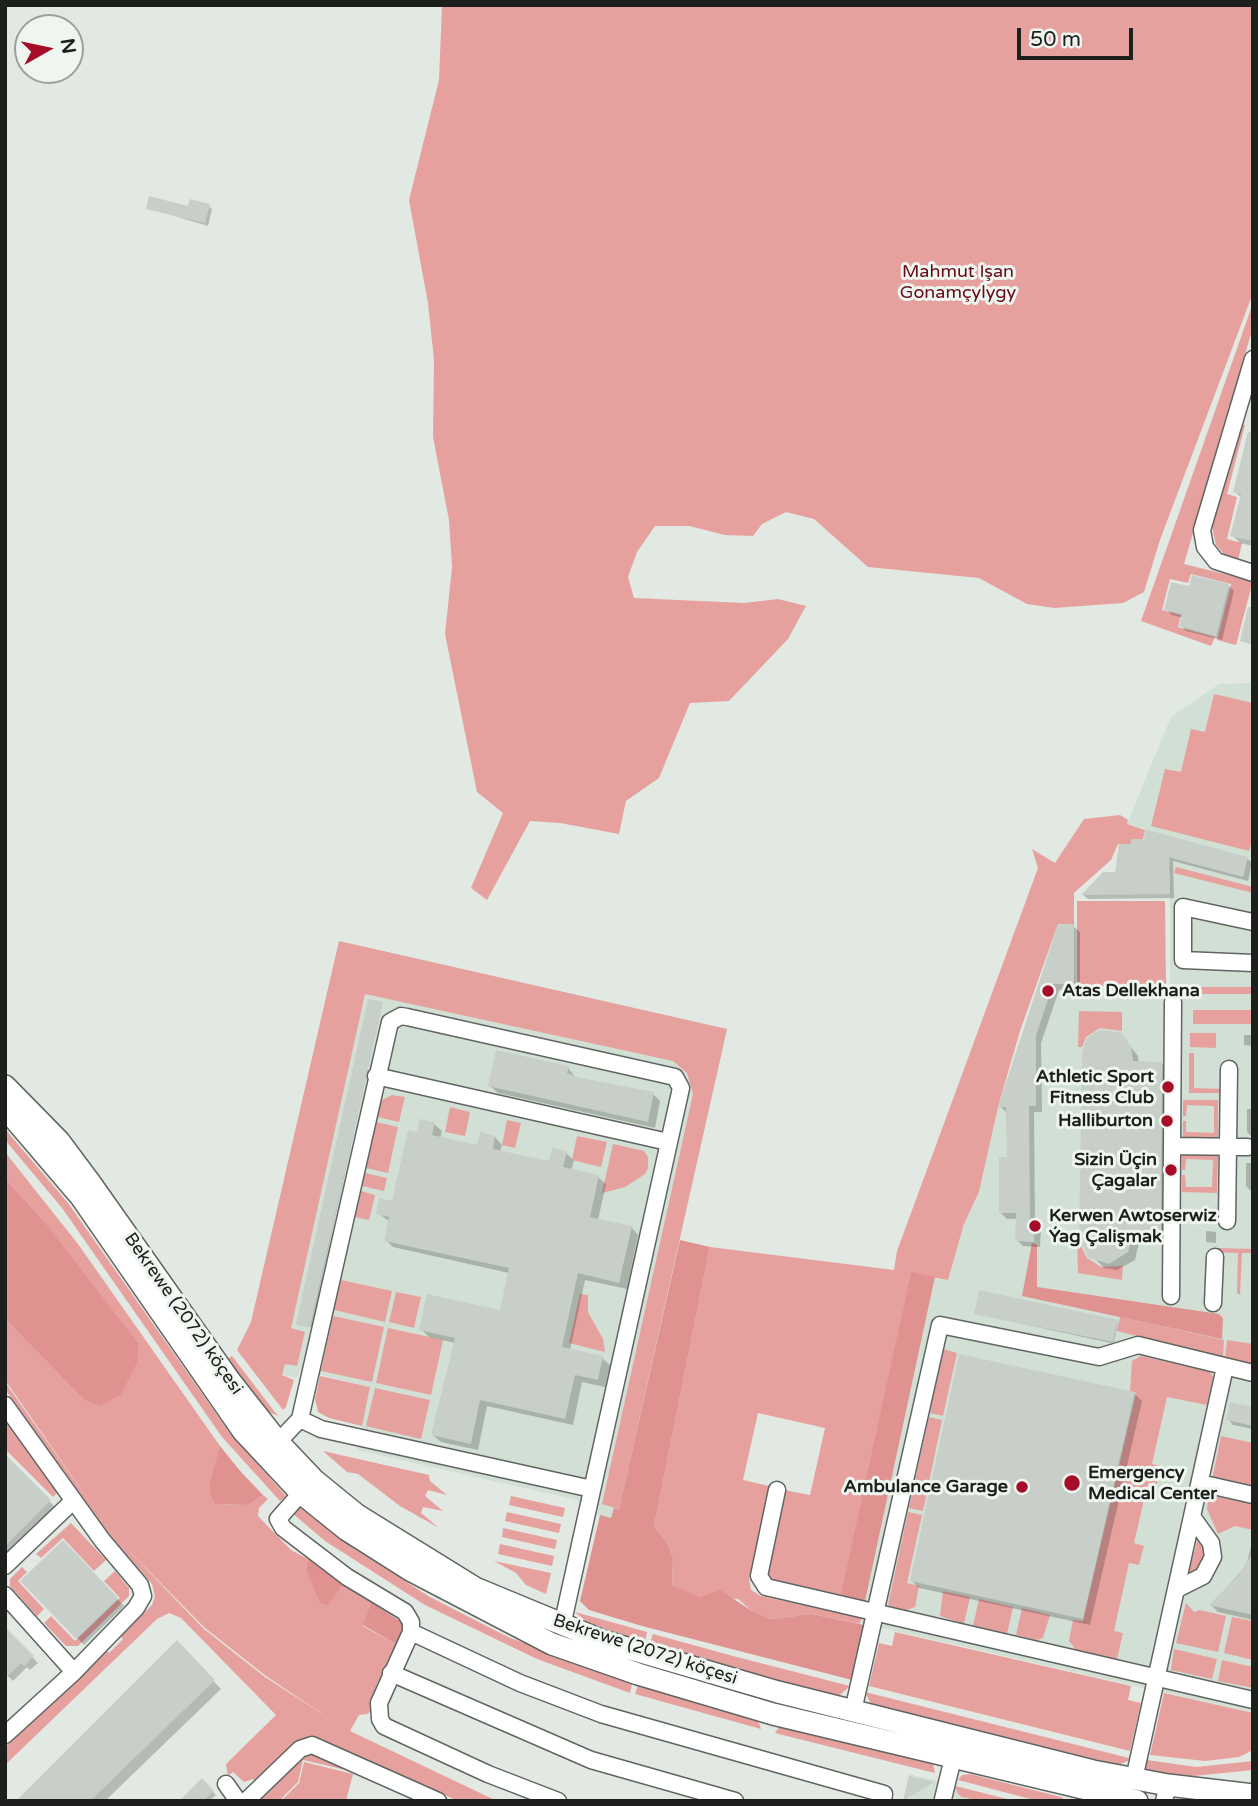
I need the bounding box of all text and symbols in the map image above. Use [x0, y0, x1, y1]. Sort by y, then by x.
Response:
north arrow [14, 14, 84, 84]
scale bar [1020, 14, 1136, 58]
text: 50 m [1030, 27, 1081, 52]
text: N [56, 37, 80, 55]
park label: Mahmut Işan Gonamçylygy [900, 261, 1016, 304]
place label: Atas Dellekhana [1062, 980, 1200, 1002]
marker: Atas Dellekhana [1040, 983, 1056, 999]
place label: Athletic Sport Fitness Club [1036, 1066, 1154, 1108]
marker: Athletic Sport Fitness Club [1160, 1079, 1176, 1095]
place label: Halliburton [1058, 1110, 1153, 1132]
marker: Halliburton [1159, 1113, 1175, 1129]
place label: Sizin Üçin Çagalar [1074, 1149, 1157, 1192]
marker: Sizin Üçin Çagalar [1163, 1162, 1179, 1178]
place label: Kerwen Awtoserwiz Ýag Çalişmak [1049, 1205, 1217, 1248]
marker: Kerwen Awtoserwiz Ýag Çalişmak [1027, 1218, 1043, 1234]
street label: Bekrewe (2072) köçesi [119, 1229, 247, 1399]
place label: Emergency Medical Center [1088, 1462, 1217, 1504]
marker: Emergency Medical Center [1062, 1473, 1082, 1493]
place label: Ambulance Garage [844, 1476, 1008, 1498]
marker: Ambulance Garage [1014, 1479, 1030, 1495]
street label: Bekrewe (2072) köçesi [550, 1610, 740, 1690]

